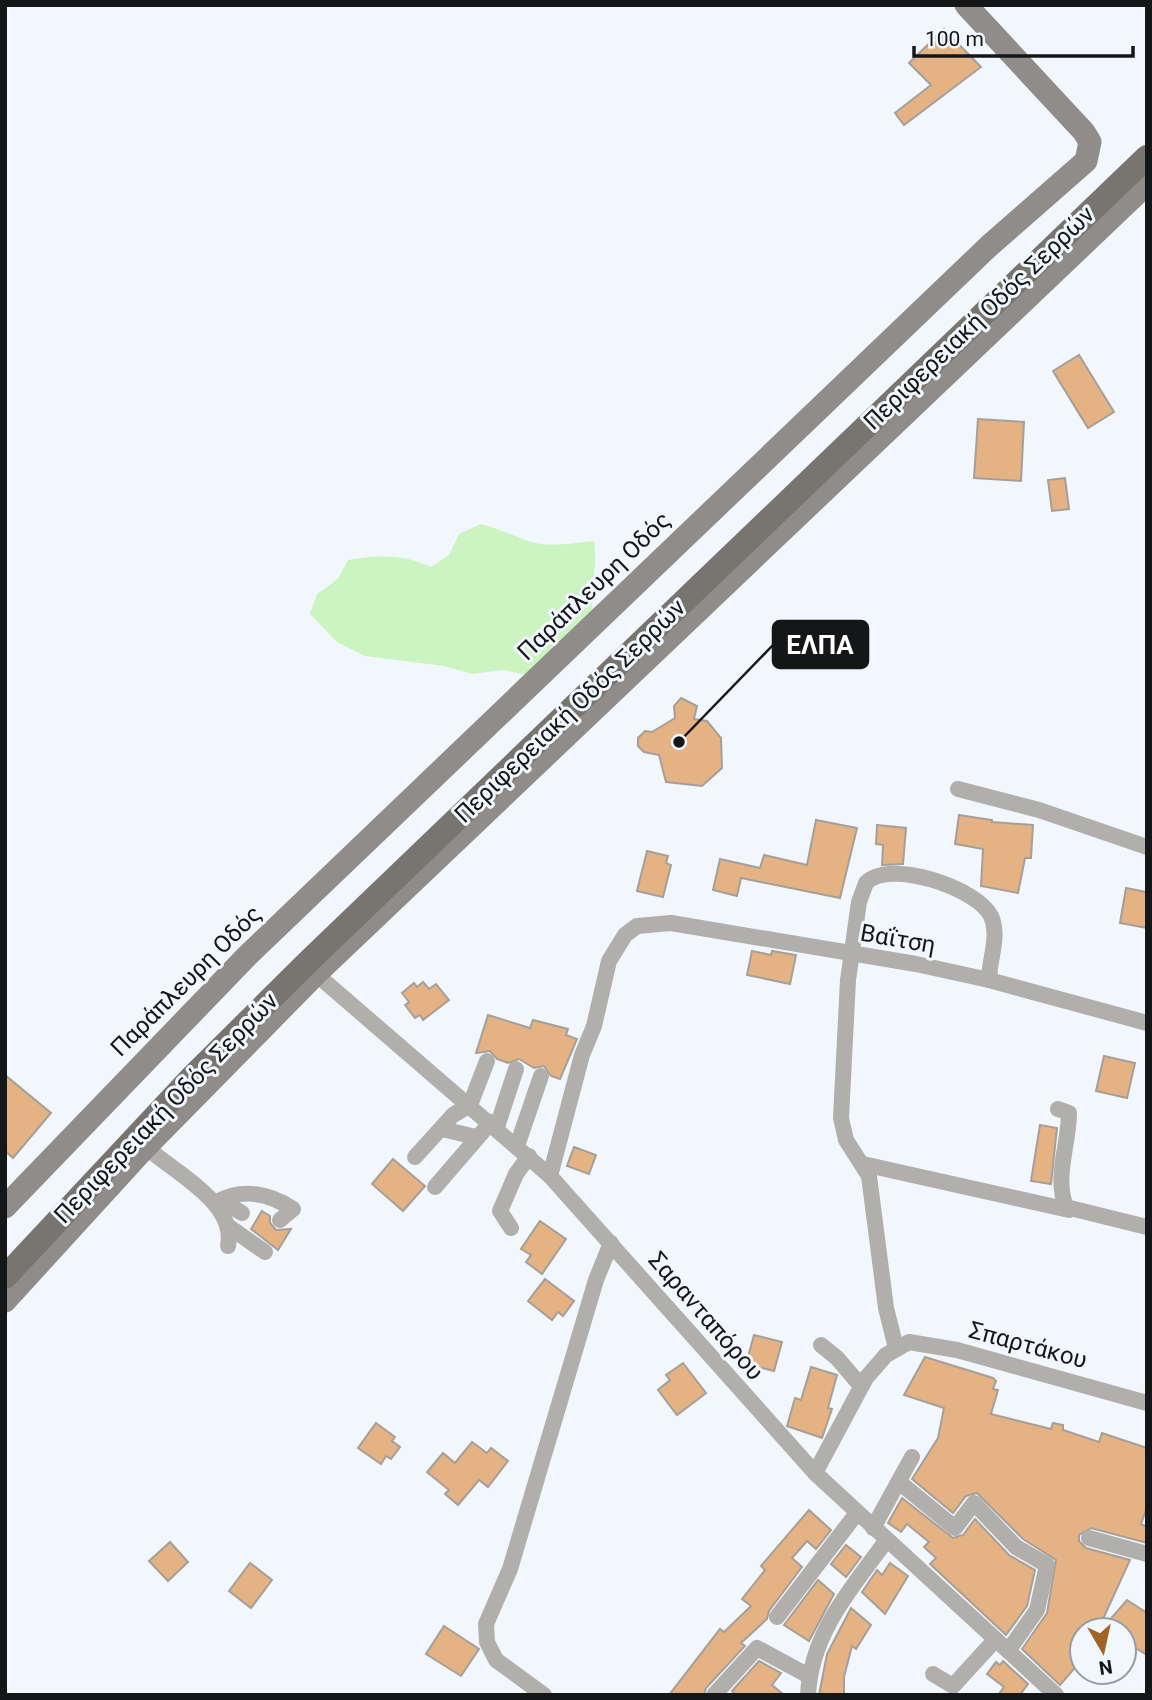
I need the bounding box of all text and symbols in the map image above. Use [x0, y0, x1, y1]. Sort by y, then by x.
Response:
scale bar [914, 14, 1133, 58]
text: 100 m [925, 27, 984, 51]
street label: Περιφερειακή Οδός Σερρών [858, 200, 1100, 436]
street label: Παράπλευρη Οδός [512, 506, 676, 666]
street label: Περιφερειακή Οδός Σερρών [449, 593, 691, 829]
callout: ΕΛΠΑ [773, 621, 868, 668]
text: ΕΛΠΑ [786, 630, 854, 660]
street label: Παράπλευρη Οδός [105, 900, 267, 1062]
street label: Βαΐτση [858, 919, 938, 959]
street label: Περιφερειακή Οδός Σερρών [48, 987, 284, 1229]
street label: Σαρανταπόρου [643, 1246, 769, 1386]
street label: Σπαρτάκου [966, 1316, 1090, 1374]
north arrow [1068, 1616, 1138, 1686]
text: N [1097, 1655, 1114, 1680]

